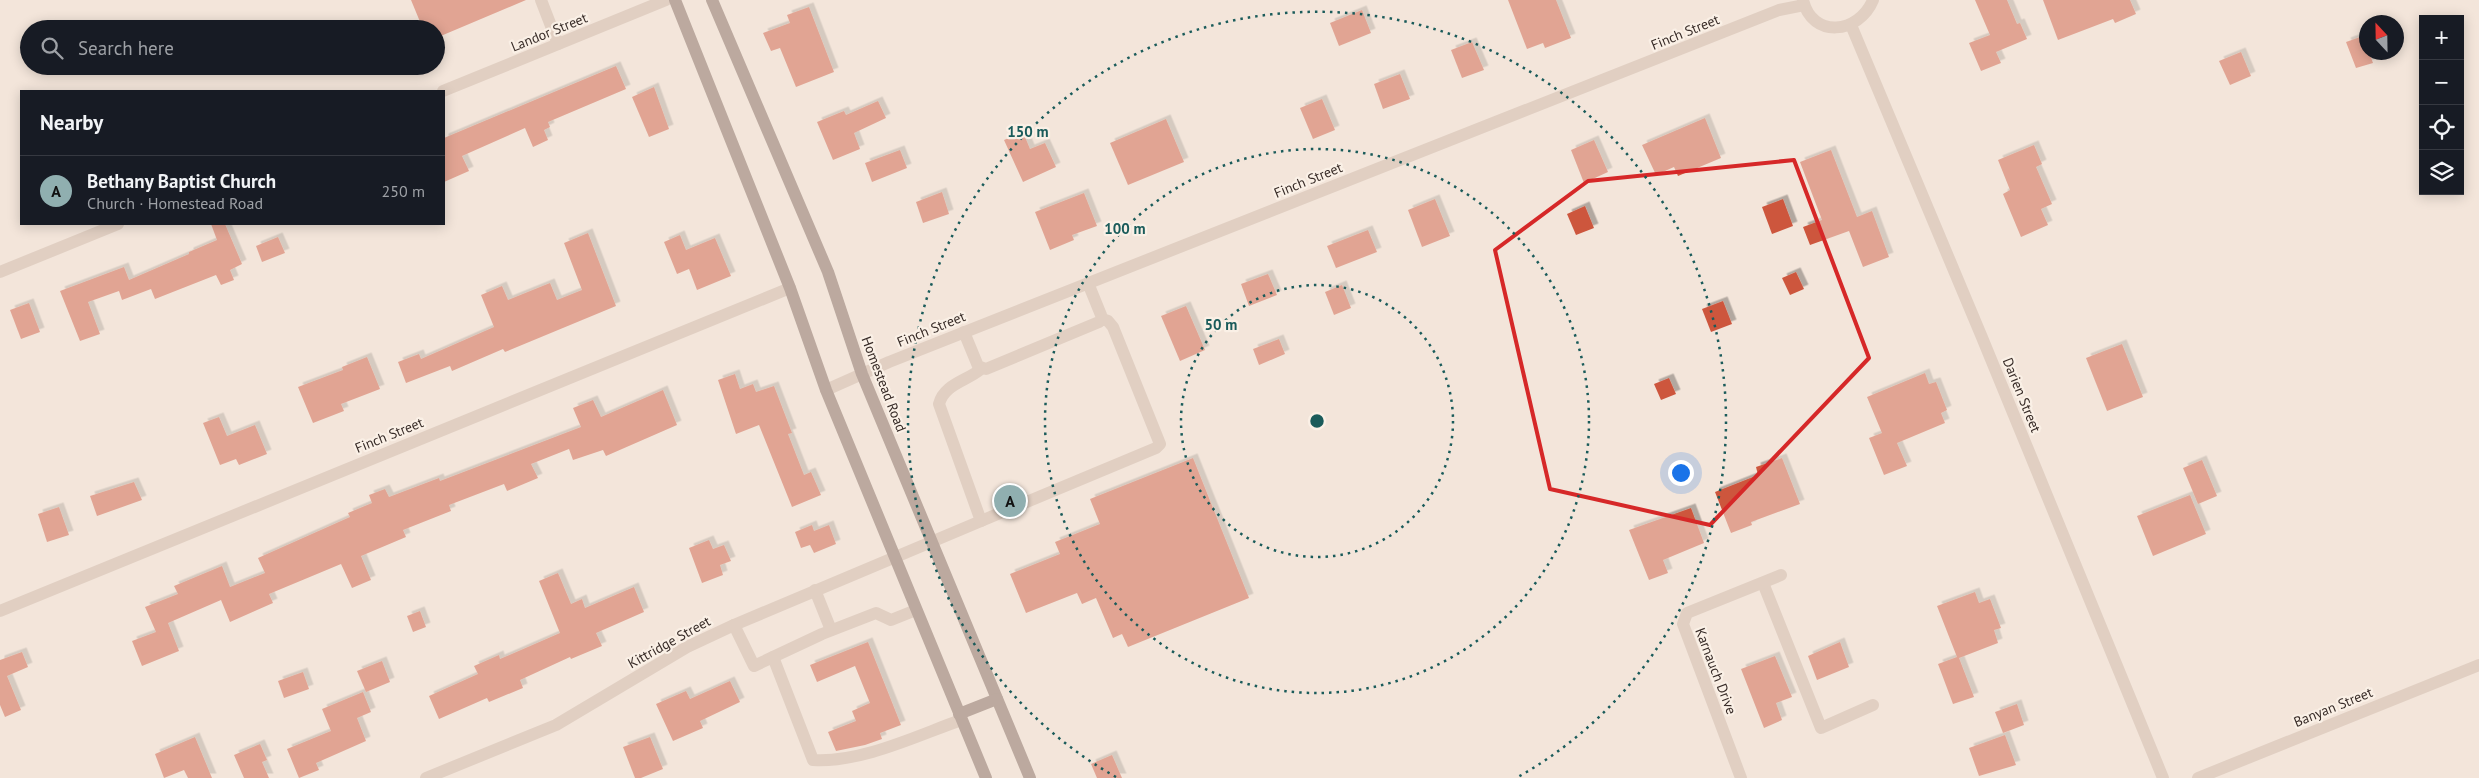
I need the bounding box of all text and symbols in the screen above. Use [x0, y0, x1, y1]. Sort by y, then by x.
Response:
street label: Landor Street [508, 8, 590, 55]
street label: Finch Street [1648, 10, 1722, 54]
north arrow [2359, 15, 2404, 60]
map controls [2419, 15, 2464, 195]
button: + [2419, 15, 2464, 60]
search box [20, 20, 445, 75]
icon: search [38, 34, 66, 62]
text: Search here [78, 36, 174, 60]
button: − [2419, 60, 2464, 105]
button: locate [2419, 105, 2464, 150]
text: Nearby [40, 109, 103, 136]
text: 150 m [1007, 122, 1049, 141]
button: layers [2419, 150, 2464, 195]
street label: Finch Street [1271, 158, 1345, 202]
text: Bethany Baptist Church [87, 169, 276, 193]
text: A [51, 181, 61, 201]
text: 250 m [382, 181, 425, 201]
text: Church · Homestead Road [87, 193, 263, 213]
text: 100 m [1104, 219, 1146, 238]
street label: Finch Street [894, 307, 968, 351]
text: 50 m [1205, 315, 1237, 334]
street label: Homestead Road [858, 334, 910, 434]
street label: Darien Street [1999, 355, 2045, 435]
centre of rings [1308, 412, 1326, 430]
street label: Finch Street [352, 413, 426, 457]
your location [1668, 460, 1694, 486]
pin: A [994, 482, 1026, 520]
street label: Kittridge Street [624, 612, 714, 672]
street label: Karnauch Drive [1691, 625, 1741, 717]
street label: Banyan Street [2291, 683, 2375, 731]

